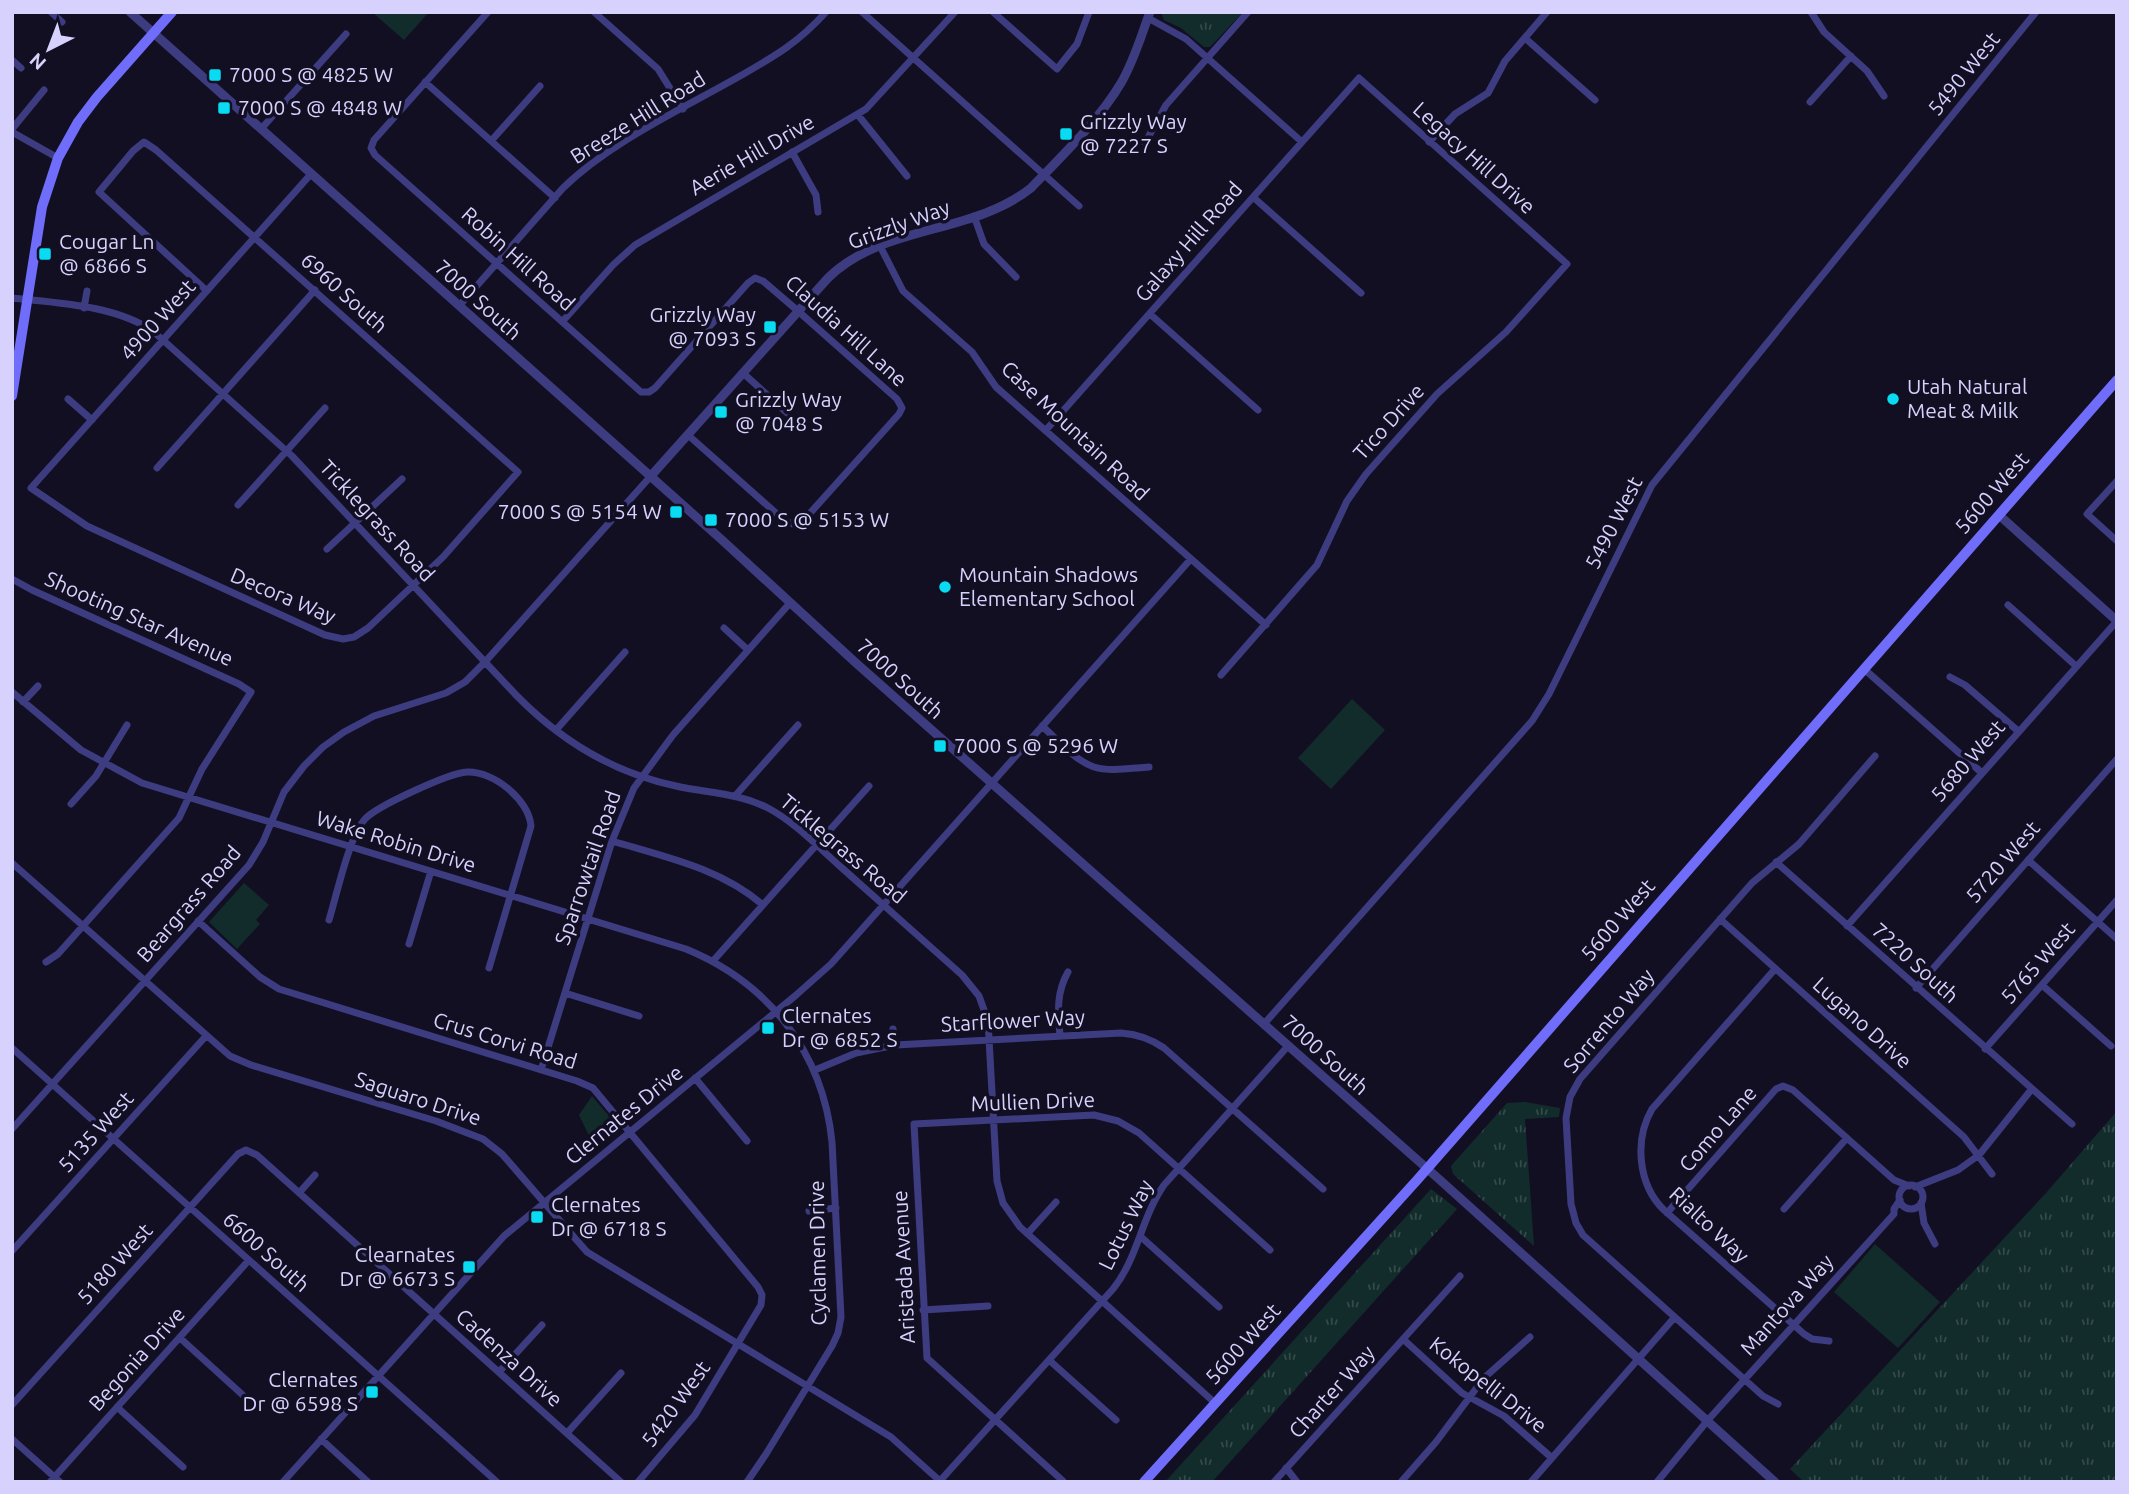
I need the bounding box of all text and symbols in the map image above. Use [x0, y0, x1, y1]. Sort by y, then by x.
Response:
north arrow [14, 14, 84, 84]
street label: 5490 West [1922, 27, 2004, 120]
text: N [25, 49, 50, 75]
place label: 7000 S @ 4825 W [229, 62, 393, 86]
street label: Breeze Hill Road [566, 66, 709, 168]
marker: 7000 S @ 4825 W [207, 67, 223, 83]
place label: 7000 S @ 4848 W [238, 95, 402, 119]
street label: Legacy Hill Drive [1409, 96, 1540, 218]
marker: 7000 S @ 4848 W [216, 100, 232, 116]
street label: Aerie Hill Drive [685, 109, 818, 199]
place label: Grizzly Way @ 7227 S [1080, 109, 1187, 157]
marker: Grizzly Way @ 7227 S [1058, 126, 1074, 142]
street label: Galaxy Hill Road [1130, 177, 1247, 306]
street label: Grizzly Way [844, 195, 953, 254]
street label: Robin Hill Road [457, 201, 580, 315]
place label: Cougar Ln @ 6866 S [59, 229, 154, 277]
marker: Cougar Ln @ 6866 S [37, 246, 53, 262]
street label: 6960 South [297, 247, 393, 337]
street label: 7000 South [431, 254, 527, 344]
street label: Claudia Hill Lane [781, 270, 912, 391]
street label: 4900 West [115, 274, 200, 365]
place label: Grizzly Way @ 7093 S [649, 302, 756, 350]
marker: Grizzly Way @ 7093 S [762, 319, 778, 335]
street label: Case Mountain Road [997, 356, 1154, 505]
place label: Utah Natural Meat & Milk [1907, 374, 2027, 422]
street label: Tico Drive [1348, 378, 1429, 464]
place label: Grizzly Way @ 7048 S [735, 387, 842, 435]
marker: Utah Natural Meat & Milk [1885, 391, 1901, 407]
marker: Grizzly Way @ 7048 S [713, 404, 729, 420]
street label: 5600 West [1949, 447, 2033, 538]
street label: Ticklegrass Road [315, 455, 440, 586]
street label: 5490 West [1580, 472, 1647, 573]
place label: 7000 S @ 5154 W [498, 499, 662, 523]
marker: 7000 S @ 5154 W [668, 504, 684, 520]
place label: 7000 S @ 5153 W [725, 507, 889, 531]
marker: 7000 S @ 5153 W [703, 512, 719, 528]
street label: Decora Way [227, 562, 340, 628]
place label: Mountain Shadows Elementary School [959, 562, 1138, 610]
street label: Shooting Star Avenue [42, 566, 237, 670]
marker: Mountain Shadows Elementary School [937, 579, 953, 595]
street label: 7000 South [853, 633, 949, 723]
street label: 5680 West [1925, 715, 2009, 806]
place label: 7000 S @ 5296 W [954, 733, 1118, 757]
marker: 7000 S @ 5296 W [932, 738, 948, 754]
street label: Sparrowtail Road [549, 787, 625, 948]
street label: Ticklegrass Road [776, 789, 911, 908]
street label: Wake Robin Drive [314, 805, 479, 877]
street label: 5720 West [1960, 816, 2044, 907]
street label: Beargrass Road [131, 840, 245, 966]
street label: 5600 West [1575, 874, 1659, 965]
street label: 7220 South [1868, 917, 1964, 1007]
street label: 5765 West [1995, 917, 2079, 1008]
street label: Sorrento Way [1558, 964, 1659, 1077]
street label: Lugano Drive [1808, 972, 1917, 1073]
place label: Clernates Dr @ 6852 S [782, 1003, 897, 1051]
street label: Starflower Way [940, 1004, 1086, 1036]
street label: Crus Corvi Road [431, 1007, 580, 1073]
street label: 7000 South [1278, 1009, 1374, 1099]
marker: Clernates Dr @ 6852 S [760, 1020, 776, 1036]
street label: Clernates Drive [560, 1060, 687, 1169]
street label: Saguaro Drive [352, 1066, 484, 1130]
street label: Como Lane [1674, 1081, 1761, 1176]
street label: 5135 West [53, 1086, 138, 1177]
street label: Mullien Drive [970, 1087, 1096, 1115]
street label: Lotus Way [1093, 1176, 1157, 1273]
street label: Cyclamen Drive [804, 1180, 830, 1326]
street label: Rialto Way [1665, 1181, 1754, 1267]
street label: Aristada Avenue [887, 1190, 919, 1344]
place label: Clernates Dr @ 6718 S [551, 1192, 666, 1240]
street label: 6600 South [219, 1206, 315, 1296]
marker: Clernates Dr @ 6718 S [529, 1209, 545, 1225]
street label: 5180 West [72, 1218, 157, 1309]
place label: Clearnates Dr @ 6673 S [340, 1242, 455, 1290]
street label: Mantova Way [1735, 1249, 1838, 1360]
marker: Clearnates Dr @ 6673 S [461, 1259, 477, 1275]
street label: 5600 West [1200, 1298, 1285, 1389]
street label: Begonia Drive [83, 1301, 189, 1415]
street label: Cadenza Drive [452, 1303, 568, 1411]
street label: Kokopelli Drive [1425, 1331, 1552, 1437]
street label: Charter Way [1283, 1340, 1379, 1442]
street label: 5420 West [636, 1356, 714, 1451]
place label: Clernates Dr @ 6598 S [243, 1367, 358, 1415]
marker: Clernates Dr @ 6598 S [364, 1384, 380, 1400]

